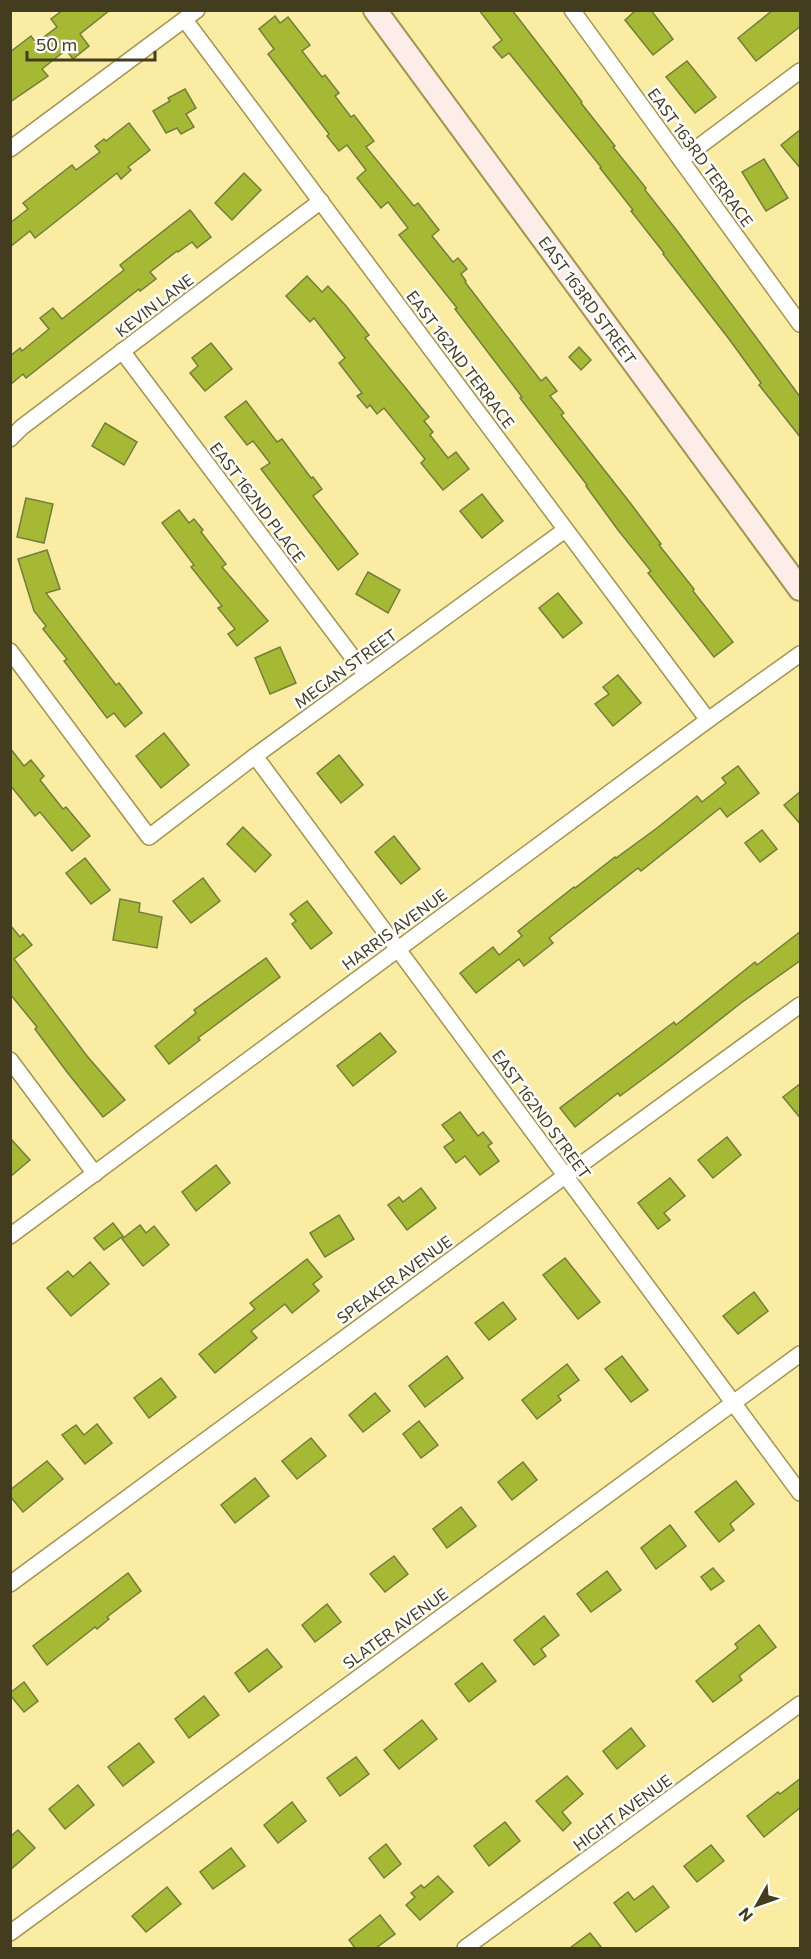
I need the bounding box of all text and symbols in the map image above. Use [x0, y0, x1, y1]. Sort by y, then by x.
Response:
scale bar [27, 24, 154, 62]
text: 50 m [36, 33, 77, 55]
street label: EAST 163RD TERRACE [644, 84, 758, 230]
street label: EAST 163RD STREET [535, 232, 641, 368]
street label: KEVIN LANE [111, 270, 197, 340]
street label: EAST 162ND TERRACE [403, 286, 519, 432]
street label: EAST 162ND PLACE [207, 438, 309, 566]
street label: MEGAN STREET [290, 624, 400, 712]
street label: HARRIS AVENUE [338, 885, 450, 973]
street label: EAST 162ND STREET [489, 1046, 595, 1182]
street label: SPEAKER AVENUE [333, 1231, 455, 1327]
street label: SLATER AVENUE [339, 1583, 451, 1673]
street label: HIGHT AVENUE [569, 1770, 675, 1854]
north arrow [727, 1875, 787, 1935]
text: N [734, 1904, 756, 1926]

